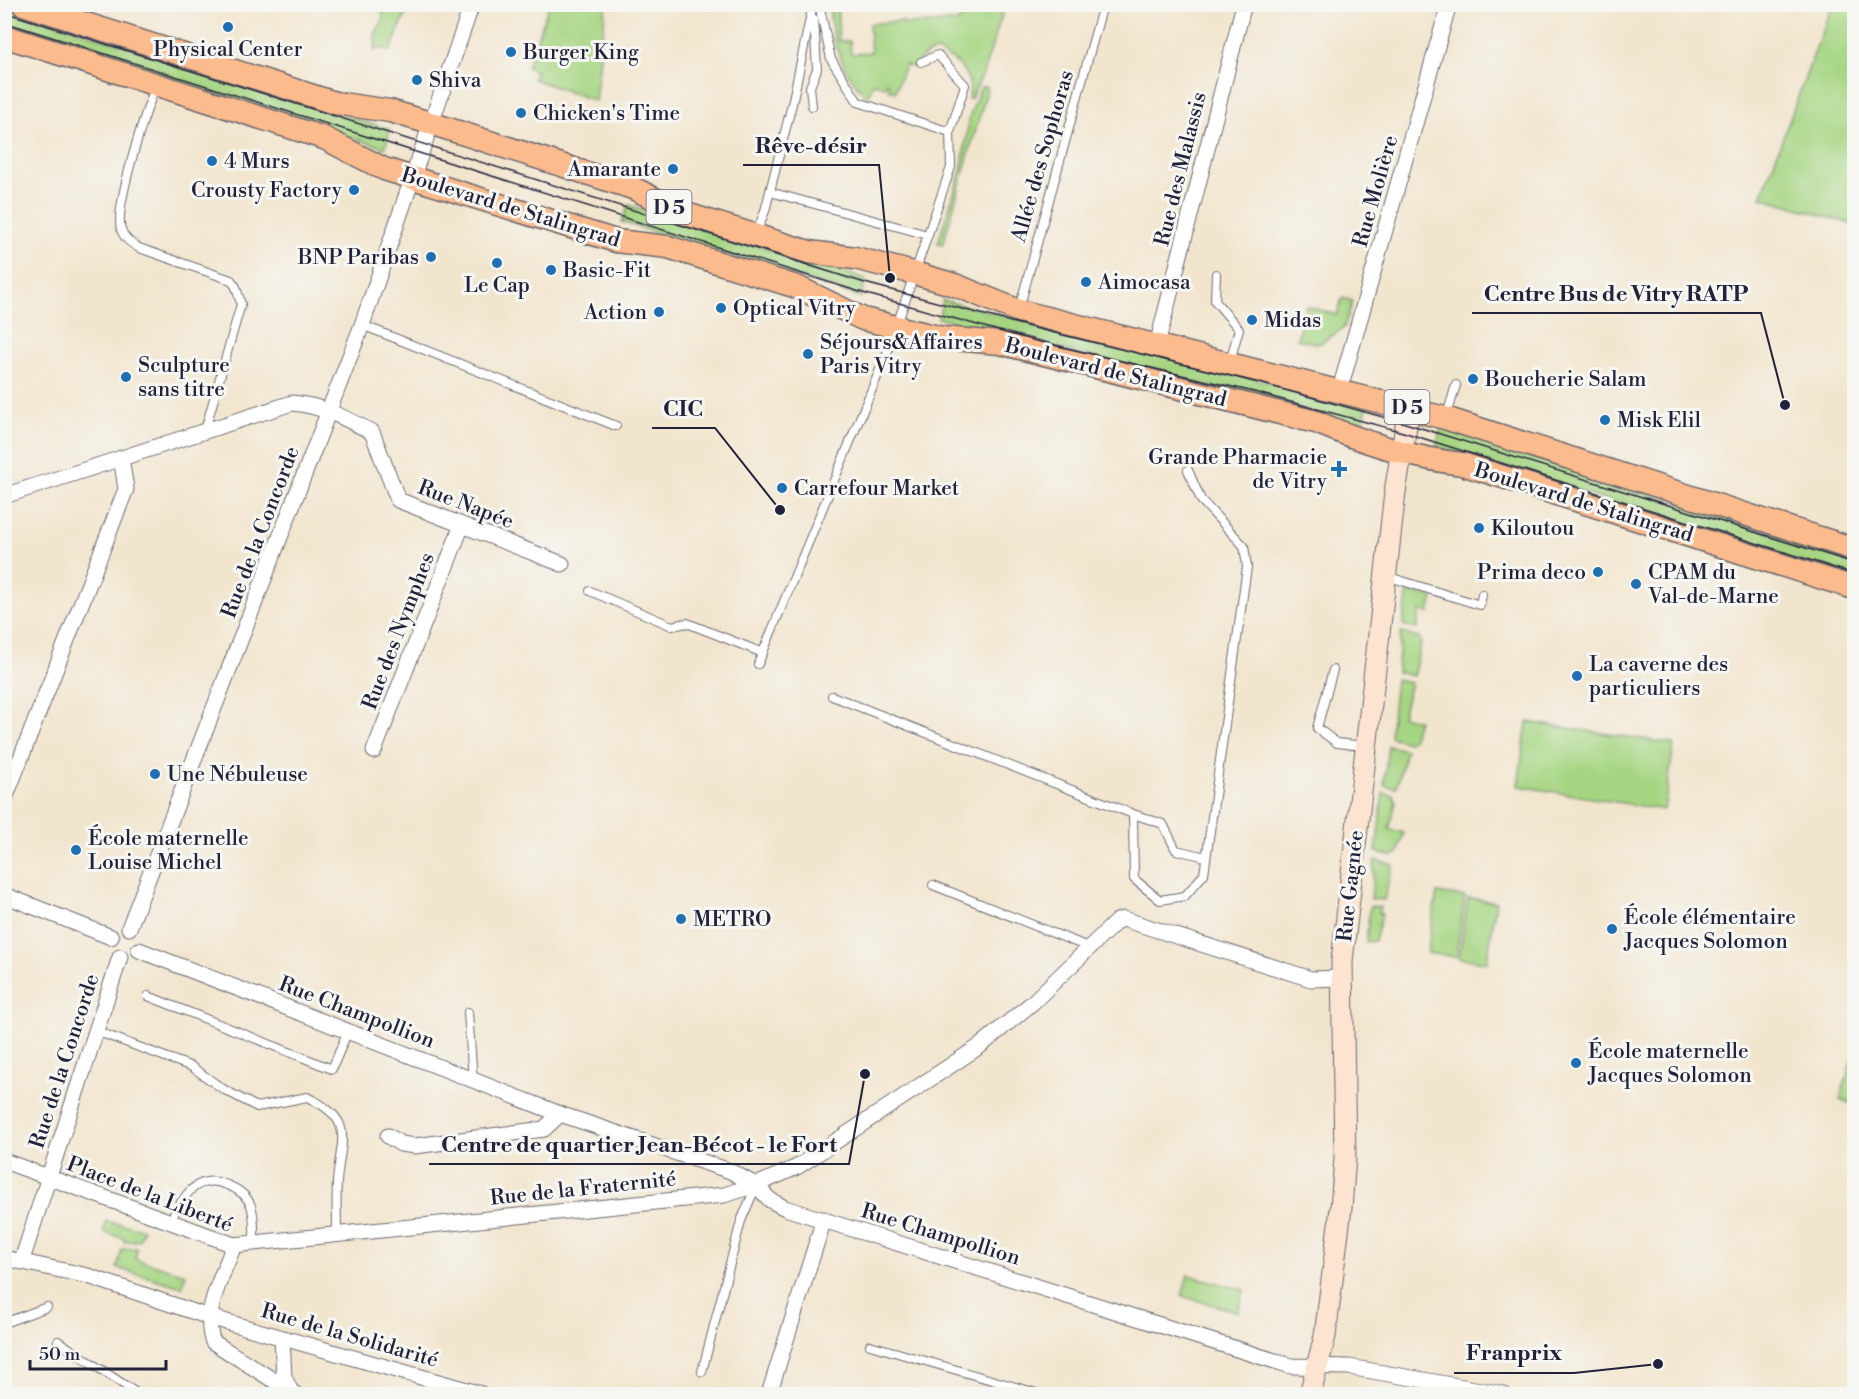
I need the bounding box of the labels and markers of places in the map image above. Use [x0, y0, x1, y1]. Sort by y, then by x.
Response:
marker: Physical Center [221, 20, 235, 34]
place label: Physical Center [153, 37, 303, 63]
place label: Burger King [522, 40, 639, 66]
marker: Burger King [504, 45, 518, 59]
place label: Shiva [429, 68, 482, 94]
marker: Shiva [410, 73, 424, 87]
place label: Chicken's Time [533, 101, 680, 127]
marker: Chicken's Time [514, 106, 528, 120]
callout: Rêve-désir [743, 125, 879, 165]
place label: 4 Murs [224, 149, 290, 175]
marker: 4 Murs [205, 154, 219, 168]
place label: Amarante [567, 157, 661, 183]
marker: Amarante [666, 162, 680, 176]
place label: Crousty Factory [191, 178, 343, 204]
marker: Crousty Factory [347, 183, 361, 197]
place label: BNP Paribas [297, 245, 419, 271]
marker: BNP Paribas [424, 250, 438, 264]
marker: Le Cap [490, 256, 504, 270]
place label: Basic-Fit [562, 258, 652, 284]
marker: Basic-Fit [544, 263, 558, 277]
place label: Aimocasa [1097, 270, 1191, 296]
place label: Le Cap [464, 273, 530, 299]
callout: Centre Bus de Vitry RATP [1472, 273, 1761, 313]
marker: Aimocasa [1079, 275, 1093, 289]
place label: Optical Vitry [733, 296, 856, 322]
place label: Action [583, 300, 647, 326]
marker: Optical Vitry [714, 301, 728, 315]
marker: Action [652, 305, 666, 319]
place label: Midas [1264, 308, 1321, 334]
marker: Midas [1245, 313, 1259, 327]
place label: Séjours&Affaires Paris Vitry [820, 330, 983, 380]
marker: Séjours&Affaires Paris Vitry [801, 347, 815, 361]
place label: Sculpture sans titre [138, 353, 230, 403]
place label: Boucherie Salam [1484, 367, 1646, 393]
marker: Sculpture sans titre [119, 370, 133, 384]
marker: Boucherie Salam [1466, 372, 1480, 386]
callout: CIC [652, 388, 715, 428]
place label: Misk Elil [1617, 408, 1701, 434]
marker: Misk Elil [1598, 413, 1612, 427]
place label: Grande Pharmacie de Vitry [1148, 445, 1328, 495]
marker: Grande Pharmacie de Vitry [1332, 462, 1346, 476]
place label: Carrefour Market [794, 476, 960, 502]
marker: Carrefour Market [775, 481, 789, 495]
place label: Kiloutou [1491, 516, 1574, 542]
marker: Kiloutou [1472, 521, 1486, 535]
place label: Prima deco [1477, 560, 1586, 586]
place label: CPAM du Val-de-Marne [1647, 560, 1779, 610]
marker: Prima deco [1591, 565, 1605, 579]
marker: CPAM du Val-de-Marne [1629, 577, 1643, 591]
place label: La caverne des particuliers [1589, 652, 1728, 702]
marker: La caverne des particuliers [1570, 669, 1584, 683]
place label: Une Nébuleuse [167, 762, 308, 788]
marker: Une Nébuleuse [148, 767, 162, 781]
place label: École maternelle Louise Michel [88, 824, 249, 876]
marker: École maternelle Louise Michel [69, 843, 83, 857]
place label: École élémentaire Jacques Solomon [1623, 903, 1796, 955]
place label: METRO [693, 907, 771, 933]
marker: METRO [674, 912, 688, 926]
marker: École élémentaire Jacques Solomon [1605, 922, 1619, 936]
place label: École maternelle Jacques Solomon [1587, 1037, 1752, 1089]
marker: École maternelle Jacques Solomon [1569, 1056, 1583, 1070]
callout: Centre de quartier Jean-Bécot - le Fort [429, 1124, 849, 1164]
callout: Franprix [1454, 1333, 1574, 1373]

